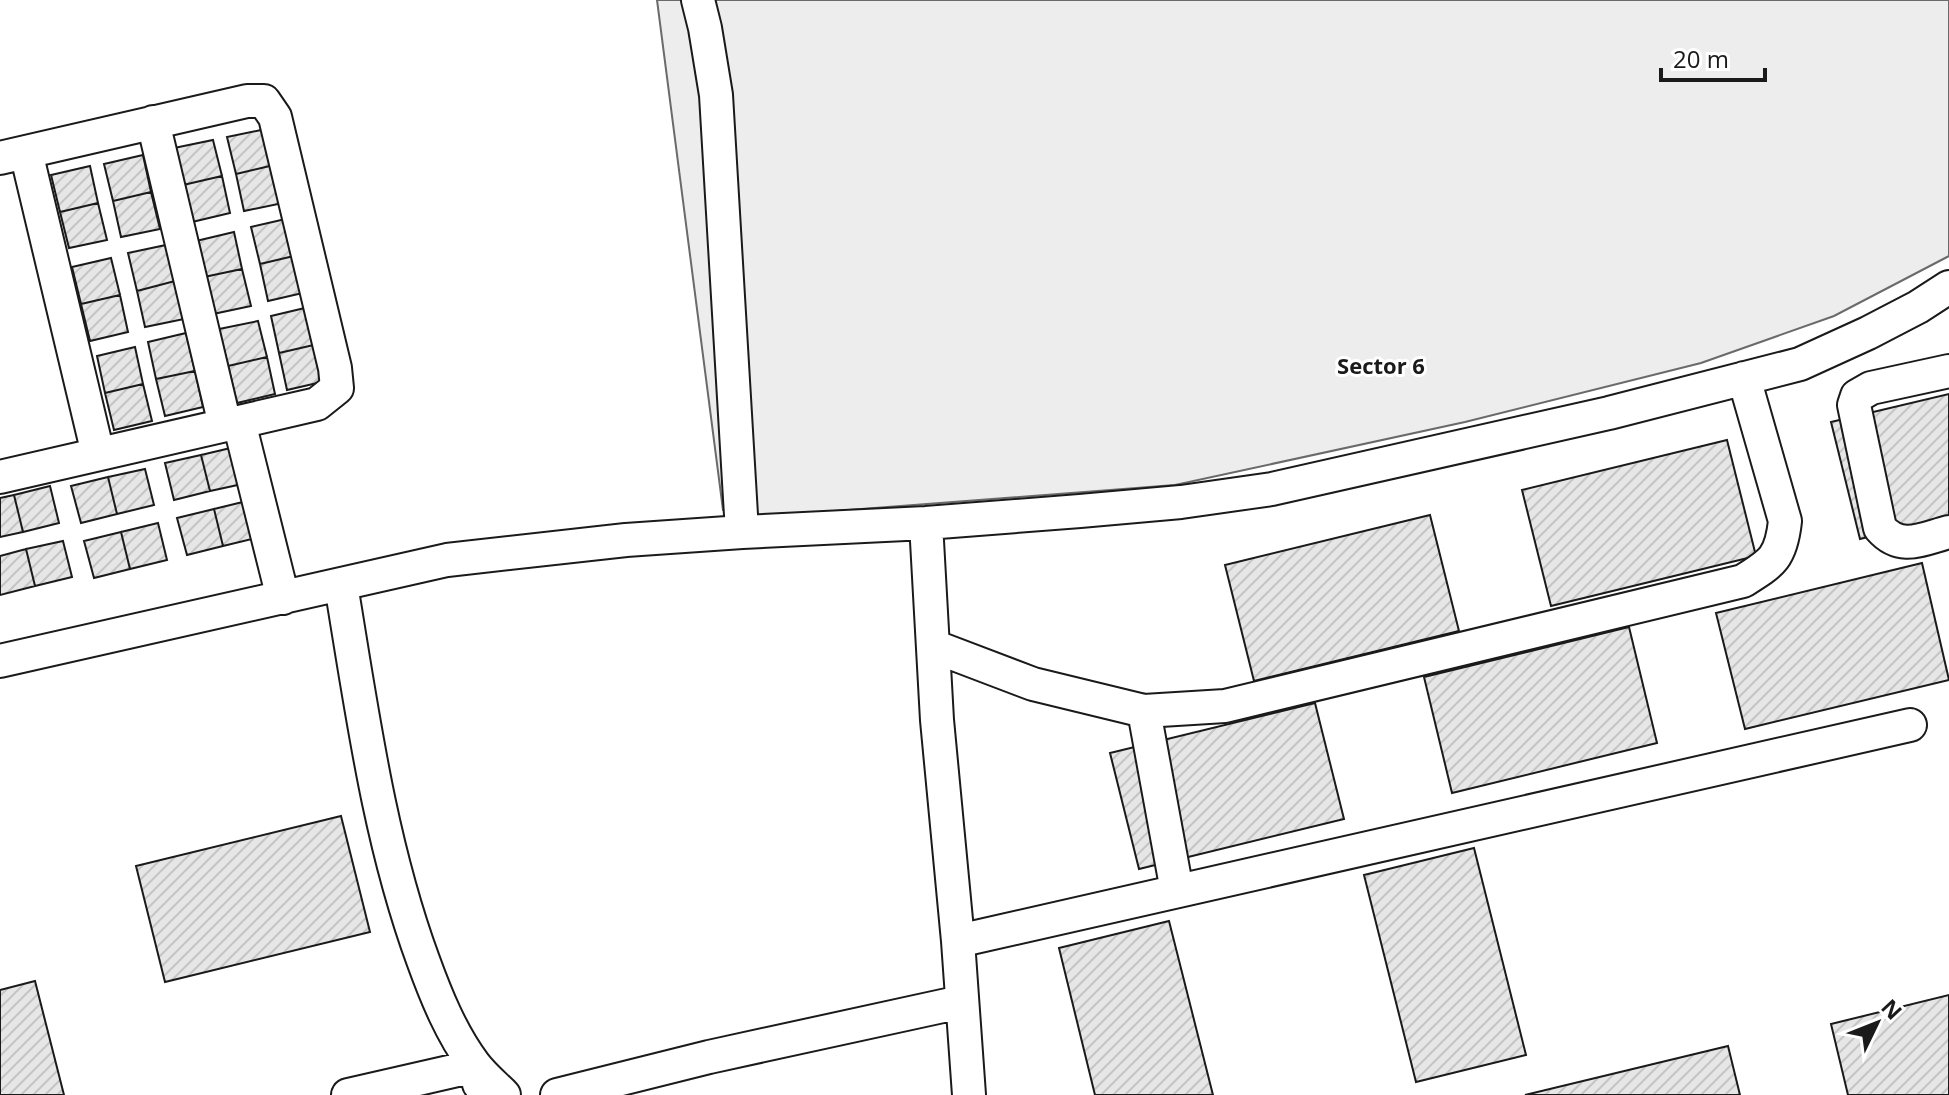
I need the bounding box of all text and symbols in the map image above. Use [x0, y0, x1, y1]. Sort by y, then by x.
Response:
scale bar [1661, 32, 1765, 82]
text: 20 m [1673, 42, 1729, 75]
district label: Sector 6 [1337, 350, 1425, 380]
north arrow [1837, 983, 1917, 1063]
text: N [1875, 992, 1909, 1025]

